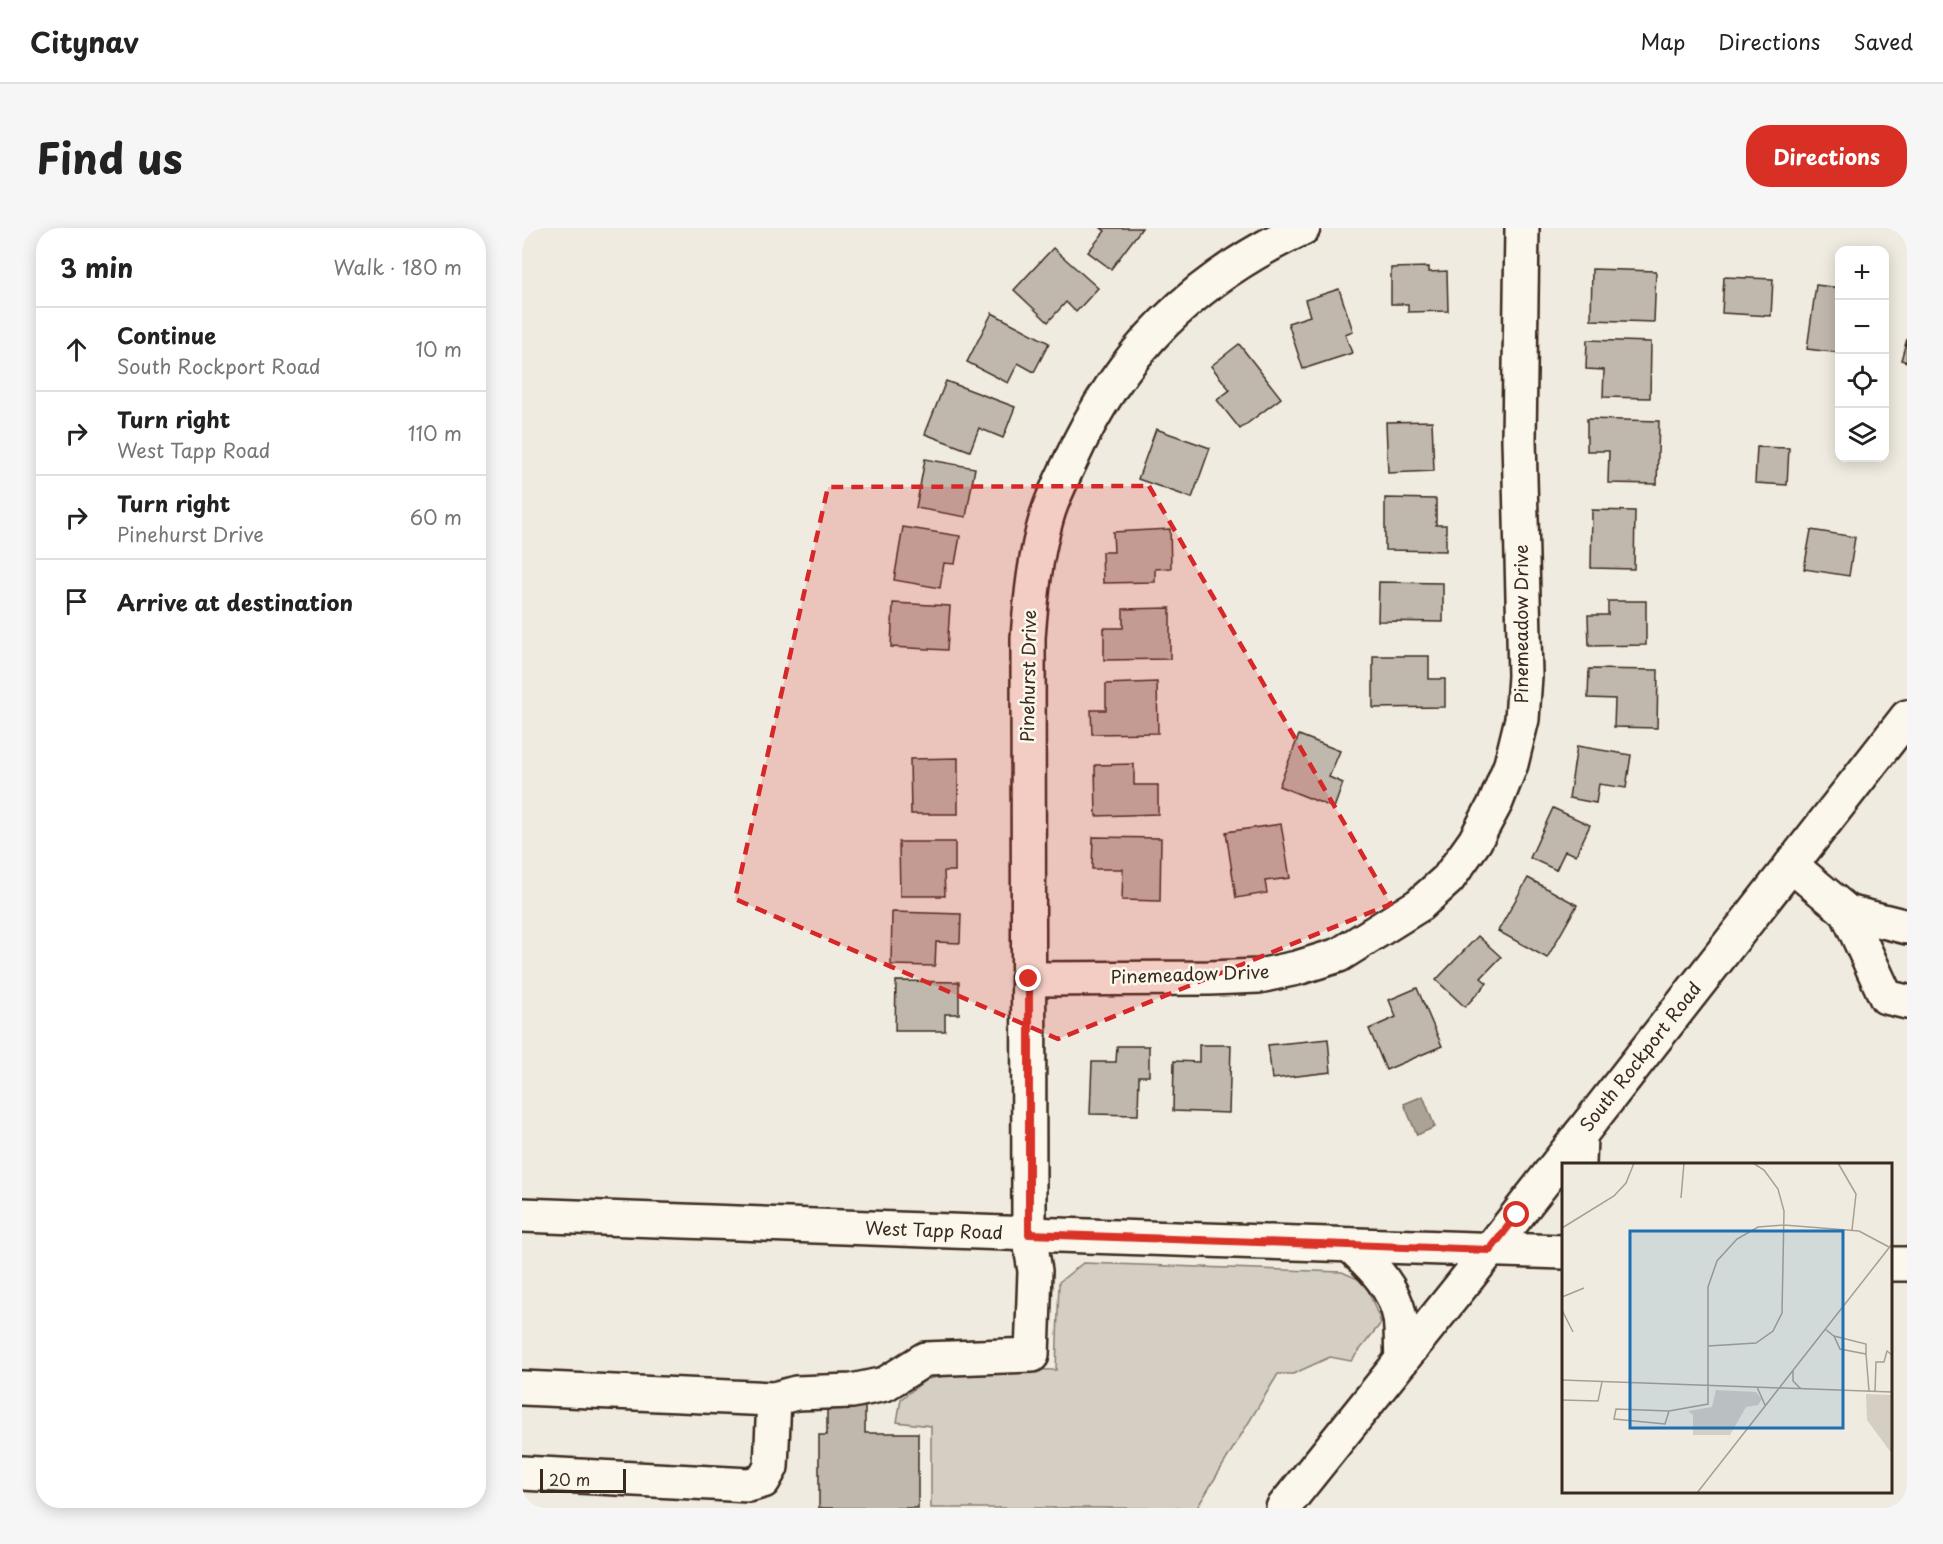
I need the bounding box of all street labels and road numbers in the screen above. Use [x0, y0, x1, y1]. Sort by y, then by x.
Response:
street label: Pinemeadow Drive [1507, 545, 1534, 703]
street label: Pinehurst Drive [1013, 610, 1042, 742]
street label: Pinemeadow Drive [1110, 957, 1270, 990]
street label: South Rockport Road [1573, 975, 1707, 1137]
street label: West Tapp Road [865, 1214, 1004, 1245]

